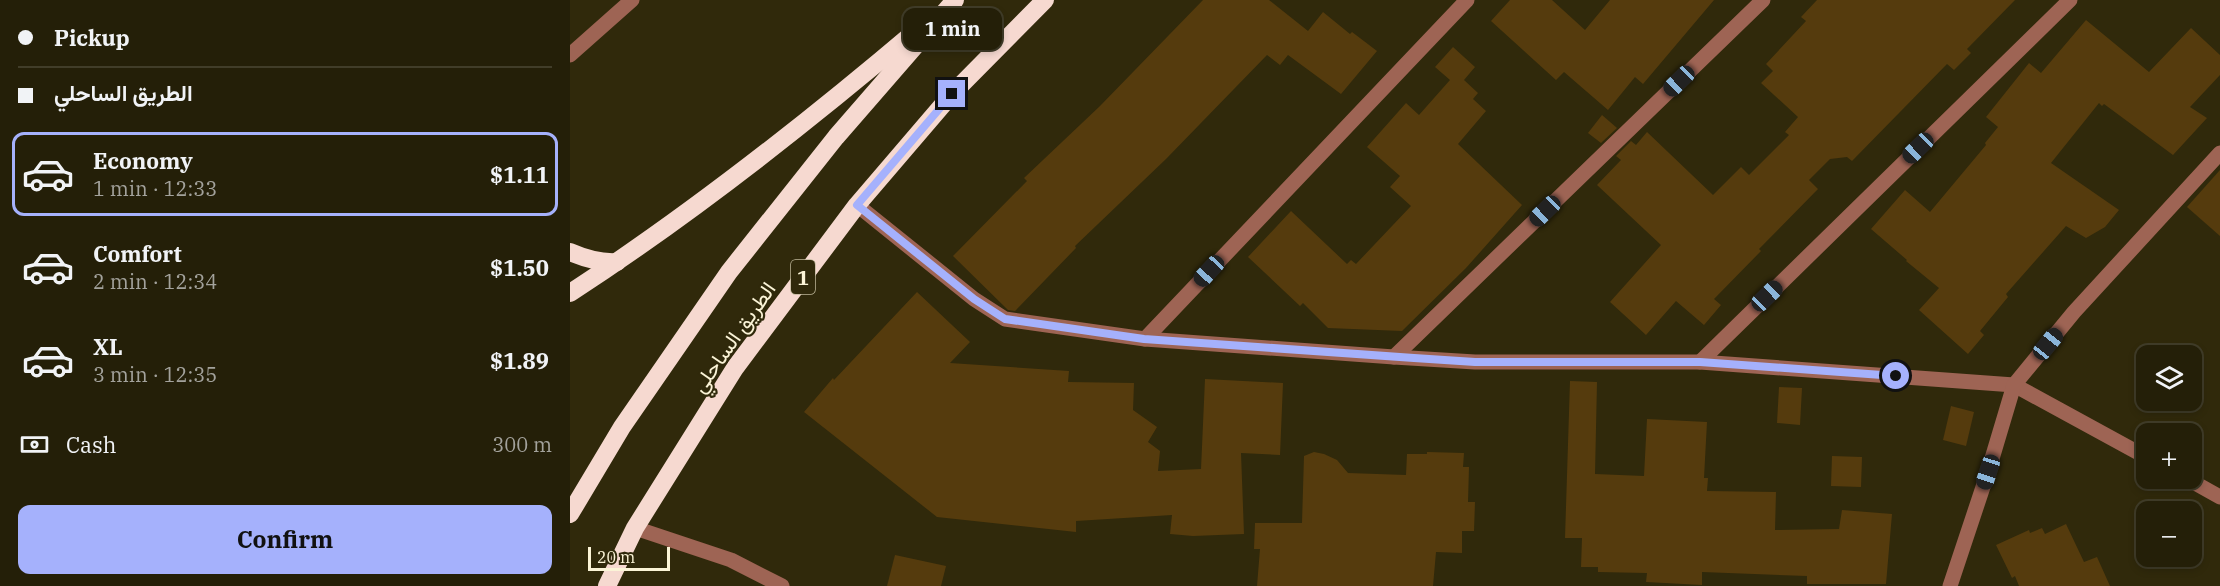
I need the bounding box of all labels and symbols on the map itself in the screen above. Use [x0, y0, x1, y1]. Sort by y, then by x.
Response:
callout: 1 min [902, 7, 1001, 49]
car [1660, 62, 1698, 100]
route end [938, 80, 965, 107]
car [1899, 129, 1937, 167]
car [1526, 192, 1564, 230]
car [1190, 252, 1228, 290]
road number: 1 [791, 260, 815, 294]
street label: الطريق الساحلي [684, 276, 785, 400]
car [1748, 277, 1786, 315]
car [2030, 324, 2066, 364]
route start [1882, 362, 1909, 389]
car [1974, 452, 2002, 492]
scale bar [588, 544, 670, 572]

